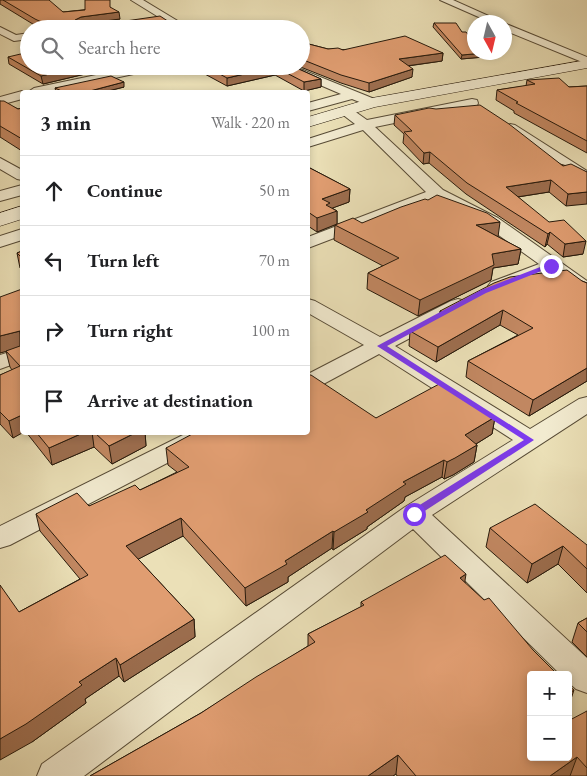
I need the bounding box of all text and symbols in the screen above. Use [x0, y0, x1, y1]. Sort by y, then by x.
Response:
north arrow [467, 15, 512, 60]
search box [20, 20, 310, 75]
icon: search [38, 34, 66, 62]
text: Search here [78, 35, 160, 60]
text: 3 min [40, 109, 91, 136]
text: Walk · 220 m [211, 112, 290, 133]
icon: ahead [40, 177, 68, 205]
text: Continue [87, 178, 162, 203]
text: 50 m [259, 180, 290, 201]
icon: left [40, 247, 68, 275]
text: Turn left [87, 248, 159, 273]
text: 70 m [259, 250, 290, 271]
route end [540, 255, 563, 278]
icon: right [40, 317, 68, 345]
text: Turn right [87, 318, 173, 343]
text: 100 m [251, 320, 290, 341]
icon: arrive [40, 387, 68, 415]
text: Arrive at destination [87, 388, 253, 413]
route start [403, 503, 426, 526]
map controls [527, 671, 572, 761]
button: + [527, 671, 572, 716]
button: − [527, 716, 572, 761]

